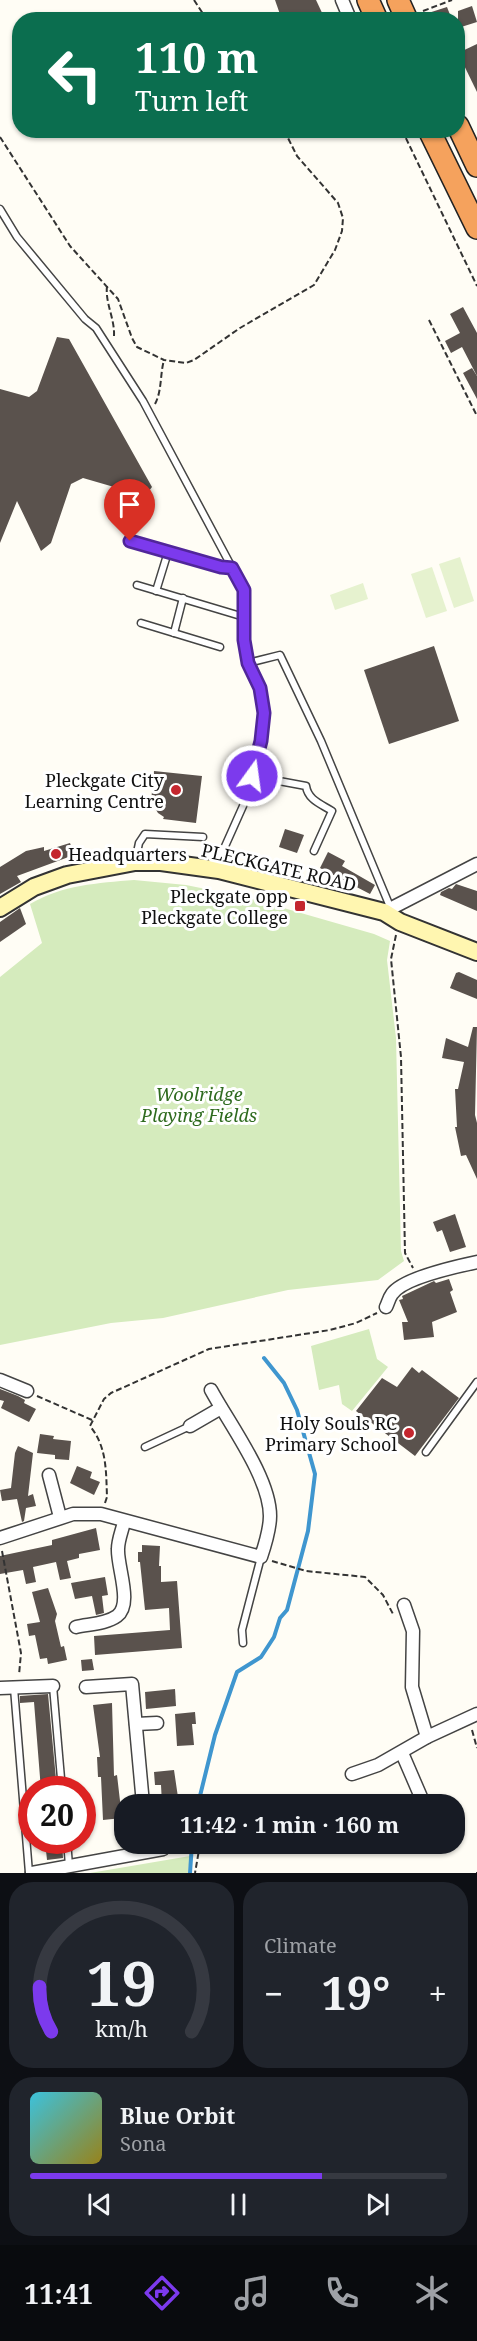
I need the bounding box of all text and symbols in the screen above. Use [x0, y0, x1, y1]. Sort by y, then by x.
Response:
text: 110 m [135, 28, 259, 85]
icon: left [36, 36, 114, 114]
text: Turn left [135, 82, 248, 119]
pin [104, 479, 155, 541]
icon: arrive [113, 488, 146, 521]
position arrow [220, 744, 284, 808]
place label: Pleckgate City Learning Centre [24, 768, 165, 813]
marker: Pleckgate City Learning Centre [169, 783, 183, 797]
street label: PLECKGATE ROAD [199, 838, 359, 896]
place label: Headquarters [68, 842, 187, 866]
marker: Headquarters [49, 847, 63, 861]
place label: Pleckgate opp Pleckgate College [141, 884, 288, 929]
marker: Pleckgate opp Pleckgate College [293, 899, 307, 913]
park label: Woolridge Playing Fields [140, 1082, 257, 1127]
place label: Holy Souls RC Primary School [265, 1411, 397, 1456]
marker: Holy Souls RC Primary School [402, 1426, 416, 1440]
speed limit sign: 20 [18, 1776, 96, 1854]
text: 11:42 · 1 min · 160 m [180, 1809, 399, 1839]
text: Climate [264, 1932, 337, 1959]
text: 19 [86, 1939, 157, 2024]
text: 19° [321, 1962, 390, 2023]
text: − [264, 1971, 283, 2016]
text: + [429, 1971, 447, 2016]
text: km/h [95, 2014, 148, 2043]
text: Blue Orbit [120, 2100, 235, 2130]
text: Sona [120, 2130, 167, 2157]
icon: previous [83, 2188, 116, 2221]
icon: pause [222, 2188, 255, 2221]
icon: next [361, 2188, 394, 2221]
icon: directions [141, 2272, 183, 2314]
icon: music [231, 2272, 273, 2314]
icon: phone [321, 2272, 363, 2314]
icon: climate [411, 2272, 453, 2314]
text: 11:41 [24, 2275, 93, 2312]

